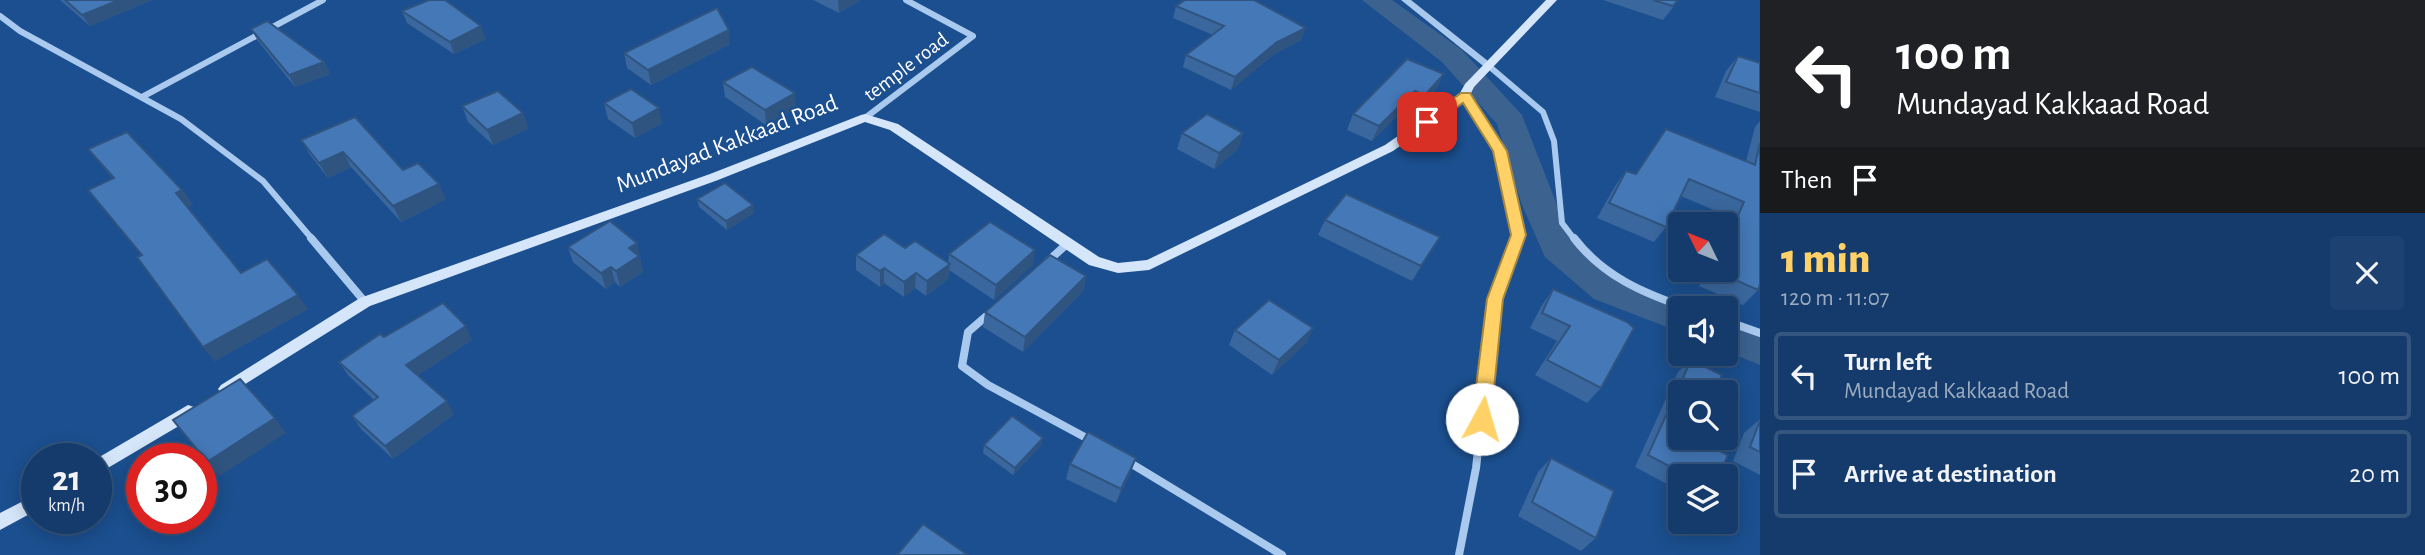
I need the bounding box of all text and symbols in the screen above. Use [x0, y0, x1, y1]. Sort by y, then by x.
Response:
icon: left [1781, 28, 1872, 119]
street label: temple road [860, 29, 952, 105]
text: 100 m [1896, 30, 2012, 79]
text: Mundayad Kakkaad Road [1896, 88, 2209, 120]
street label: Mundayad Kakkaad Road [613, 91, 841, 197]
pin [1397, 92, 1457, 152]
icon: arrive [1408, 103, 1446, 141]
icon: arrive [1846, 161, 1884, 199]
text: Then [1781, 167, 1832, 193]
north arrow [1668, 212, 1738, 282]
map controls [1668, 212, 1738, 534]
button: close [2330, 236, 2404, 310]
text: 1 min [1781, 238, 1870, 280]
text: 120 m · 11:07 [1781, 287, 1889, 310]
button: sound [1668, 296, 1738, 366]
text: Turn left [1844, 349, 1932, 375]
icon: left [1785, 357, 1823, 395]
text: 100 m [2339, 363, 2400, 389]
button: search [1668, 380, 1738, 450]
text: Mundayad Kakkaad Road [1844, 380, 2069, 403]
position arrow [1445, 382, 1519, 456]
speed limit sign: 30 [126, 443, 217, 534]
icon: arrive [1785, 455, 1823, 493]
text: Arrive at destination [1844, 461, 2057, 487]
text: 20 m [2349, 461, 2400, 487]
text: 21 [52, 462, 81, 497]
button: layers [1668, 464, 1738, 534]
text: km/h [48, 497, 85, 515]

